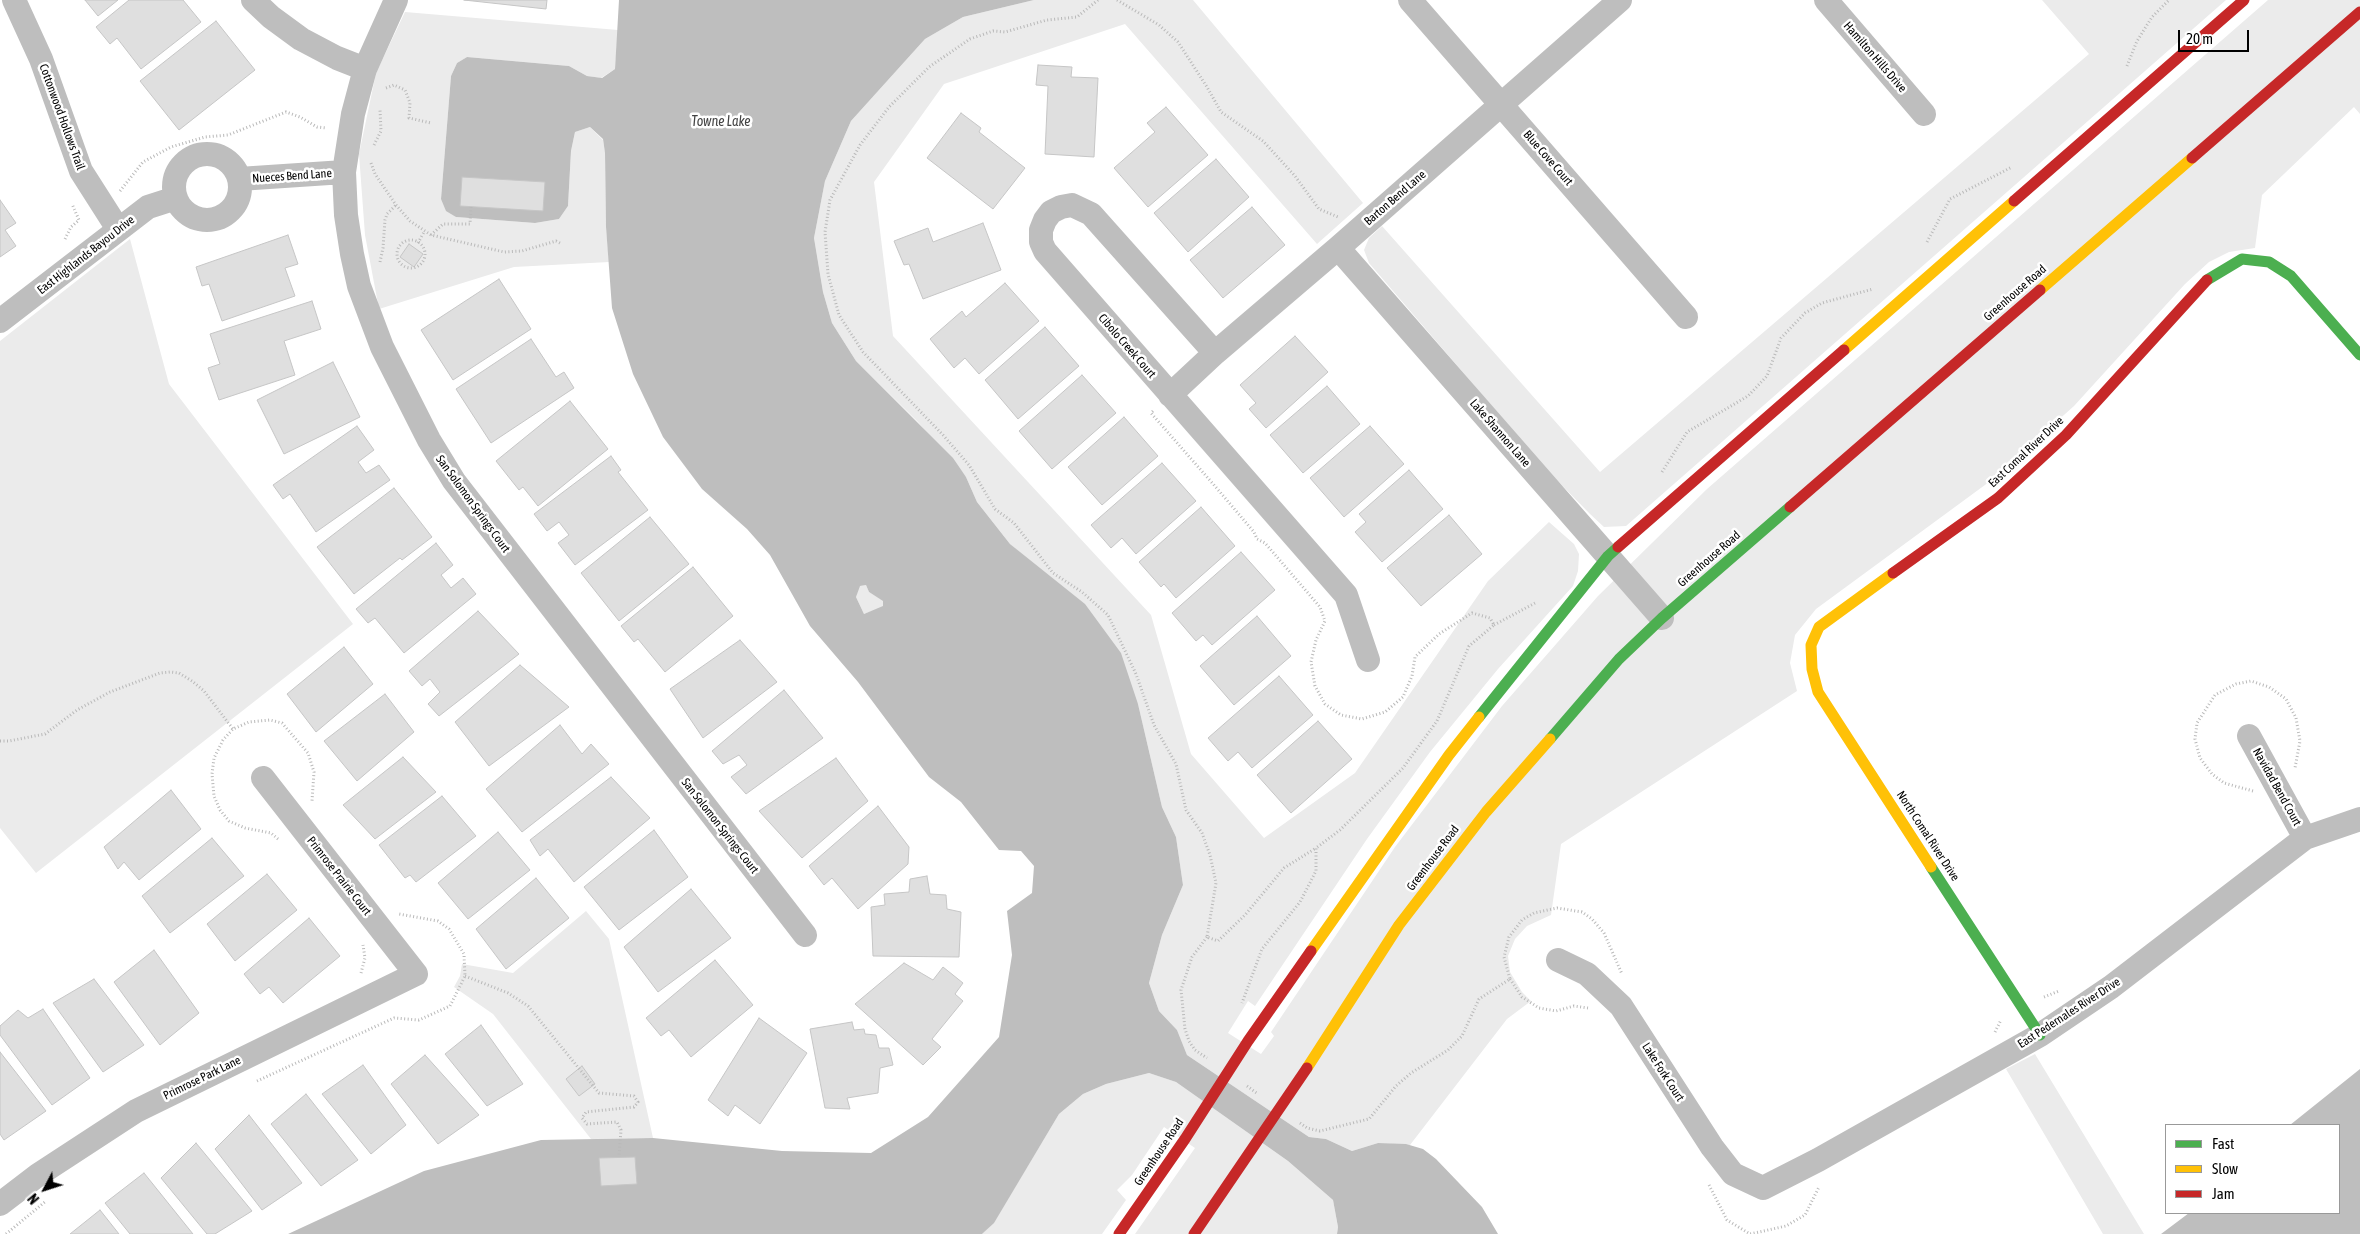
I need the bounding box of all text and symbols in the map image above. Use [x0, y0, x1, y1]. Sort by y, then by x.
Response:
street label: Hamilton Hills Drive [1840, 19, 1910, 95]
scale bar [2180, 20, 2251, 52]
text: 20 m [2186, 30, 2213, 47]
street label: Cottonwood Hollows Trail [36, 62, 88, 172]
water label: Towne Lake [691, 114, 751, 130]
street label: Blue Cove Court [1520, 128, 1576, 188]
street label: Nueces Bend Lane [252, 166, 332, 186]
street label: Barton Bend Lane [1361, 167, 1429, 229]
street label: East Highlands Bayou Drive [35, 213, 137, 297]
street label: Greenhouse Road [1981, 262, 2049, 324]
street label: Cibolo Creek Court [1095, 311, 1159, 381]
street label: Lake Shannon Lane [1467, 396, 1533, 470]
street label: East Comal River Drive [1985, 413, 2067, 491]
street label: San Solomon Springs Court [433, 453, 513, 555]
street label: Greenhouse Road [1675, 528, 1743, 590]
street label: Navidad Bend Court [2250, 745, 2304, 829]
street label: San Solomon Springs Court [678, 776, 762, 876]
street label: North Comal River Drive [1893, 788, 1963, 884]
street label: Greenhouse Road [1404, 823, 1462, 893]
street label: Primrose Prairie Court [304, 834, 374, 918]
street label: East Pedernales River Drive [2015, 975, 2123, 1051]
street label: Lake Fork Court [1639, 1040, 1687, 1104]
street label: Primrose Park Lane [161, 1053, 243, 1103]
street label: Greenhouse Road [1131, 1116, 1187, 1188]
legend [2165, 1124, 2340, 1214]
text: Fast [2212, 1135, 2234, 1152]
text: Slow [2212, 1160, 2238, 1177]
north arrow [20, 1164, 70, 1214]
text: Jam [2212, 1185, 2235, 1202]
text: N [25, 1190, 42, 1207]

